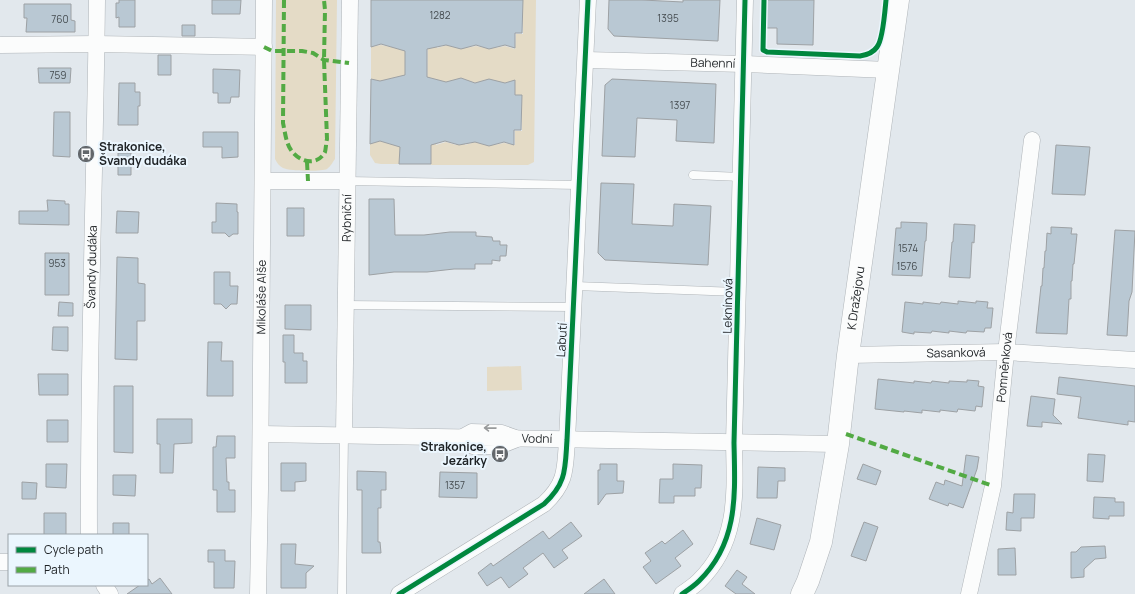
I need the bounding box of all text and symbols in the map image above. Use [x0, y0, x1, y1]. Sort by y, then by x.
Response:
house number: 1282 [429, 8, 451, 22]
house number: 1395 [657, 11, 679, 25]
house number: 760 [51, 12, 69, 26]
street label: Bahenní [690, 54, 736, 72]
house number: 759 [49, 68, 67, 82]
house number: 1397 [670, 98, 690, 112]
place label: Strakonice, Švandy dudáka [99, 138, 187, 169]
bus stop icon: Strakonice, Švandy dudáka [76, 144, 96, 164]
street label: Rybniční [338, 194, 355, 242]
street label: Švandy dudáka [82, 225, 101, 309]
house number: 1574 [898, 241, 918, 255]
house number: 953 [48, 256, 66, 270]
house number: 1576 [897, 259, 917, 273]
street label: Mikoláše Alše [252, 260, 270, 335]
street label: K Dražejovu [843, 265, 868, 331]
street label: Leknínová [719, 278, 736, 334]
street label: Labutí [552, 322, 571, 358]
street label: Pomněnková [992, 331, 1016, 403]
street label: Sasanková [926, 343, 986, 362]
one-way arrow [484, 425, 497, 432]
street label: Vodní [521, 430, 553, 447]
place label: Strakonice, Jezárky [420, 438, 487, 469]
bus stop icon: Strakonice, Jezárky [490, 444, 510, 464]
house number: 1357 [445, 478, 465, 492]
legend [8, 534, 148, 586]
text: Cycle path [44, 541, 103, 558]
text: Path [44, 561, 70, 578]

